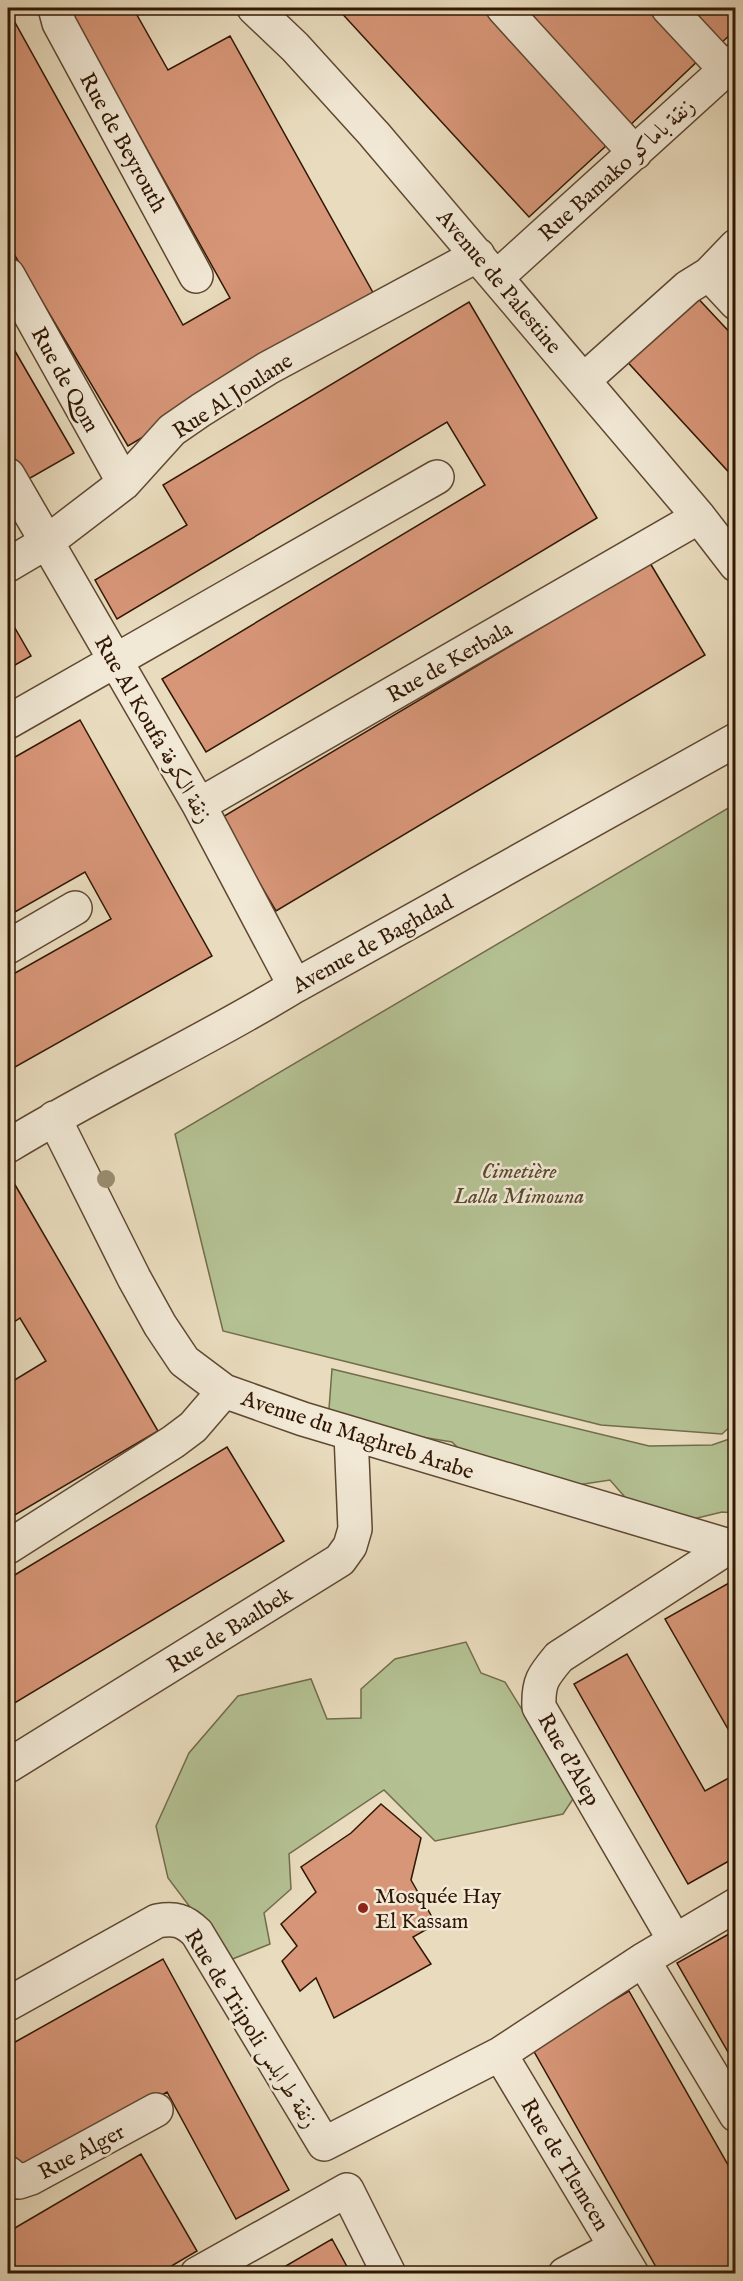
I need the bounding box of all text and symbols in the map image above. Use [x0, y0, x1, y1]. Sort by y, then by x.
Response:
street label: Rue de Beyrouth [72, 68, 172, 218]
street label: Rue Bamako زنقة باماكو [533, 93, 701, 248]
street label: Avenue de Palestine [429, 204, 567, 360]
street label: Rue de Qom [24, 322, 105, 438]
street label: Rue Al Joulane [168, 347, 298, 446]
street label: Rue de Kerbala [382, 615, 518, 710]
street label: Rue Al Koufa زنقة الكوفة [87, 631, 217, 829]
street label: Avenue de Baghdad [287, 889, 458, 1001]
park label: Cimetière Lalla Mimouna [453, 1158, 585, 1211]
street label: Avenue du Maghreb Arabe [237, 1385, 477, 1487]
street label: Rue de Baalbek [162, 1581, 298, 1680]
street label: Rue d'Alep [530, 1709, 606, 1812]
place label: Mosquée Hay El Kassam [375, 1883, 502, 1936]
marker: Mosquée Hay El Kassam [356, 1901, 370, 1915]
street label: Rue de Tripoli زنقة طرابلس [178, 1924, 323, 2134]
street label: Rue de Tlemcen [514, 2094, 615, 2237]
street label: Rue Alger [34, 2118, 130, 2187]

